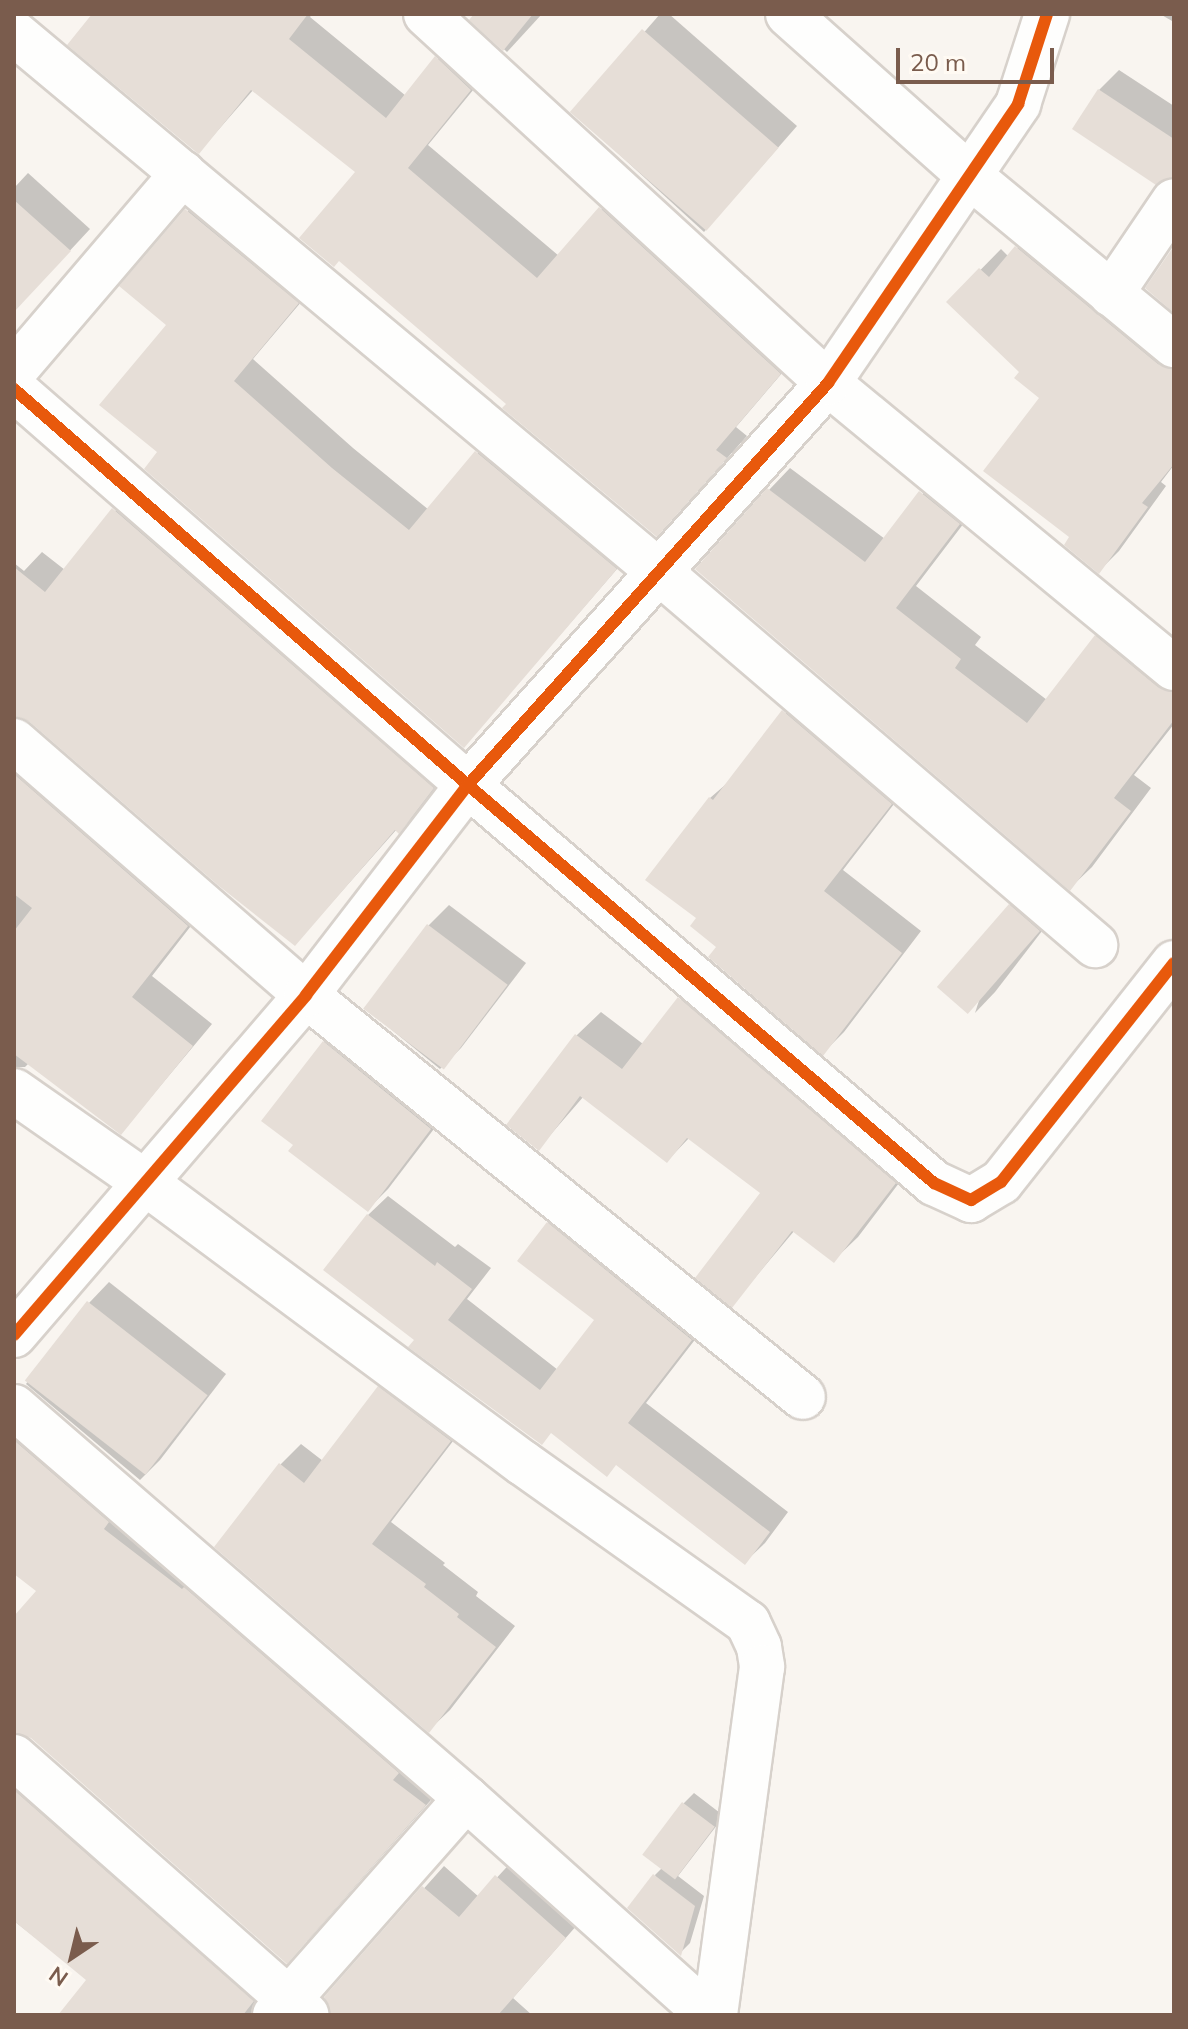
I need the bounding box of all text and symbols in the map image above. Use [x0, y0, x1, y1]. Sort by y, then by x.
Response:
scale bar [900, 32, 1058, 82]
text: 20 m [910, 47, 966, 77]
north arrow [32, 1917, 112, 1997]
text: N [43, 1960, 73, 1993]

